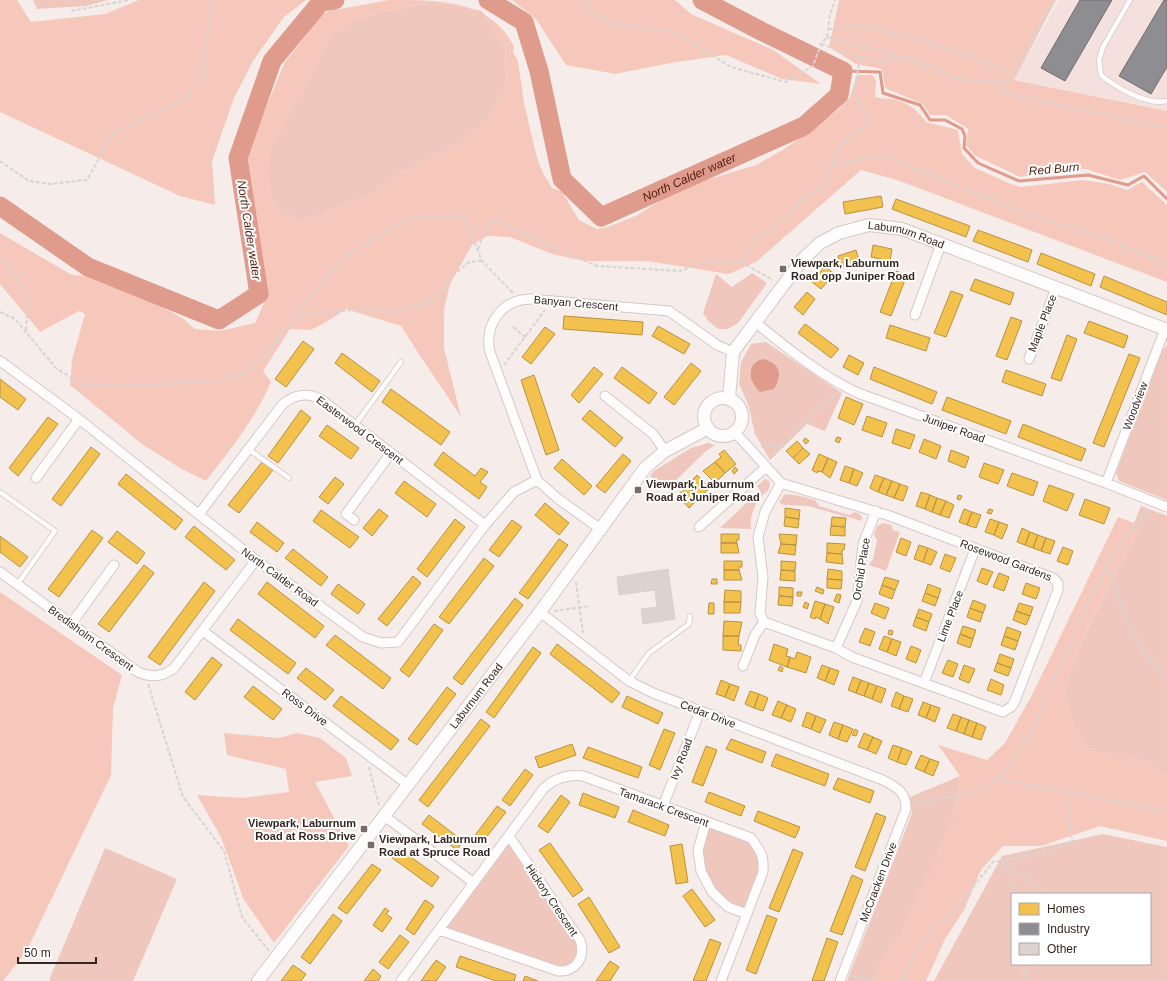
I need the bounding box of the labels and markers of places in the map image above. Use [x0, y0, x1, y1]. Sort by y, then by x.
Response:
place label: Viewpark, Laburnum Road opp Juniper Road [791, 257, 915, 282]
marker: Viewpark, Laburnum Road opp Juniper Road [778, 264, 788, 274]
place label: Viewpark, Laburnum Road at Juniper Road [646, 478, 760, 503]
marker: Viewpark, Laburnum Road at Juniper Road [633, 485, 643, 495]
place label: Viewpark, Laburnum Road at Ross Drive [248, 817, 356, 842]
marker: Viewpark, Laburnum Road at Ross Drive [359, 824, 369, 834]
place label: Viewpark, Laburnum Road at Spruce Road [379, 833, 490, 858]
marker: Viewpark, Laburnum Road at Spruce Road [366, 840, 376, 850]

